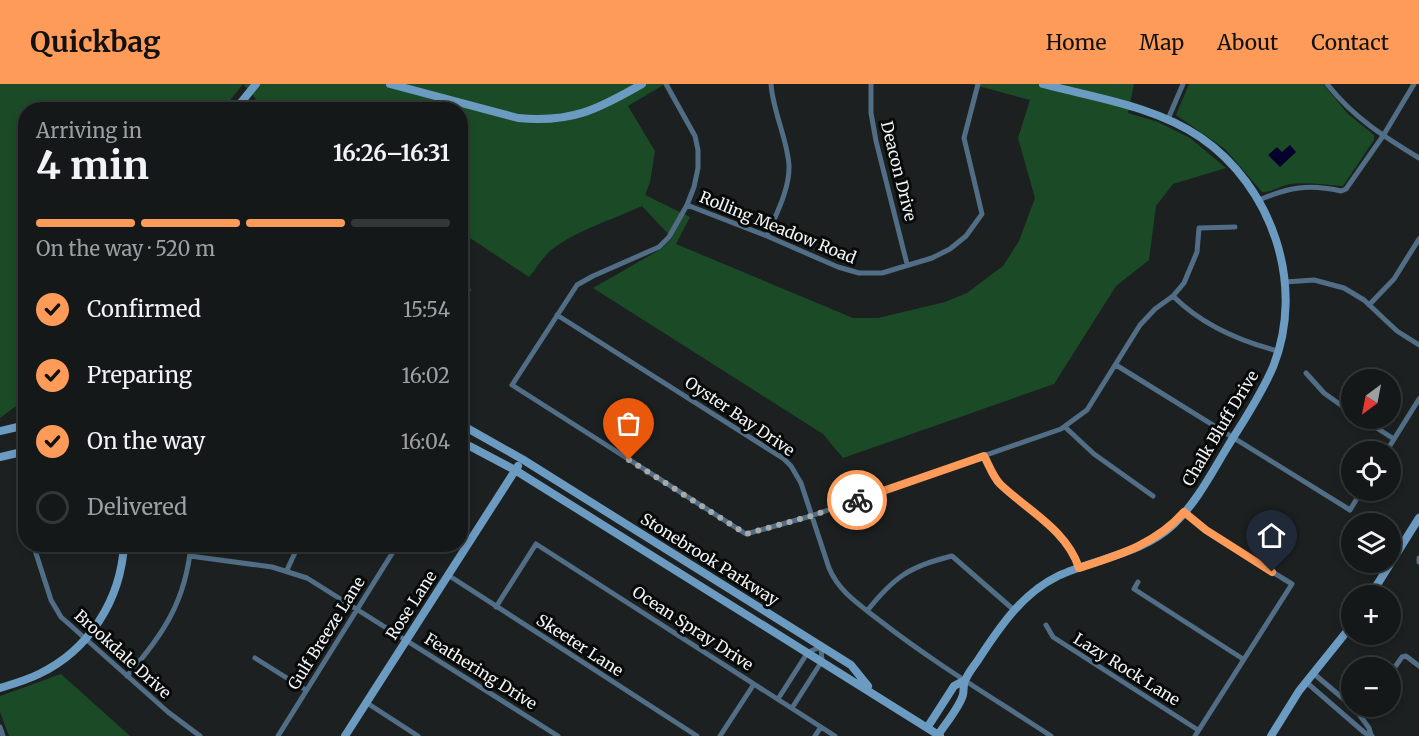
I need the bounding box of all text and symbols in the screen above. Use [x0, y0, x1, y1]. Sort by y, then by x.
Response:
text: Quickbag [30, 24, 161, 60]
text: Home [1046, 29, 1106, 56]
text: Map [1139, 29, 1184, 56]
text: About [1217, 29, 1278, 56]
text: Contact [1311, 29, 1389, 56]
text: Arriving in [36, 118, 142, 143]
street label: Deacon Drive [877, 119, 921, 223]
text: 16:26–16:31 [333, 139, 450, 167]
text: 4 min [36, 141, 149, 190]
street label: Rolling Meadow Road [697, 186, 860, 268]
text: On the way · 520 m [36, 236, 215, 261]
icon: check [36, 293, 69, 326]
text: Confirmed [87, 295, 201, 323]
text: 15:54 [403, 297, 450, 322]
icon: check [36, 359, 69, 392]
text: Preparing [87, 361, 192, 389]
text: 16:02 [402, 363, 450, 388]
street label: Chalk Bluff Drive [1178, 366, 1262, 490]
north arrow [1341, 369, 1401, 429]
map controls [1341, 369, 1401, 717]
street label: Oyster Bay Drive [681, 372, 799, 460]
pin [603, 398, 654, 460]
icon: bag [612, 407, 645, 440]
icon: check [36, 425, 69, 458]
text: On the way [87, 427, 205, 455]
text: 16:04 [401, 429, 450, 454]
button: locate [1341, 441, 1401, 501]
courier [827, 470, 887, 530]
icon: bike [841, 484, 874, 517]
text: Delivered [87, 493, 187, 521]
street label: Stonebrook Parkway [637, 508, 783, 610]
pin [1246, 510, 1297, 572]
button: layers [1341, 513, 1401, 573]
icon: home [1255, 519, 1288, 552]
street label: Rose Lane [381, 567, 441, 643]
street label: Gulf Breeze Lane [283, 573, 369, 693]
street label: Ocean Spray Drive [629, 581, 757, 675]
button: + [1341, 585, 1401, 645]
street label: Brookdale Drive [71, 605, 175, 703]
street label: Skeeter Lane [533, 610, 627, 680]
street label: Feathering Drive [421, 628, 541, 714]
street label: Lazy Rock Lane [1070, 628, 1184, 710]
button: − [1341, 657, 1401, 717]

